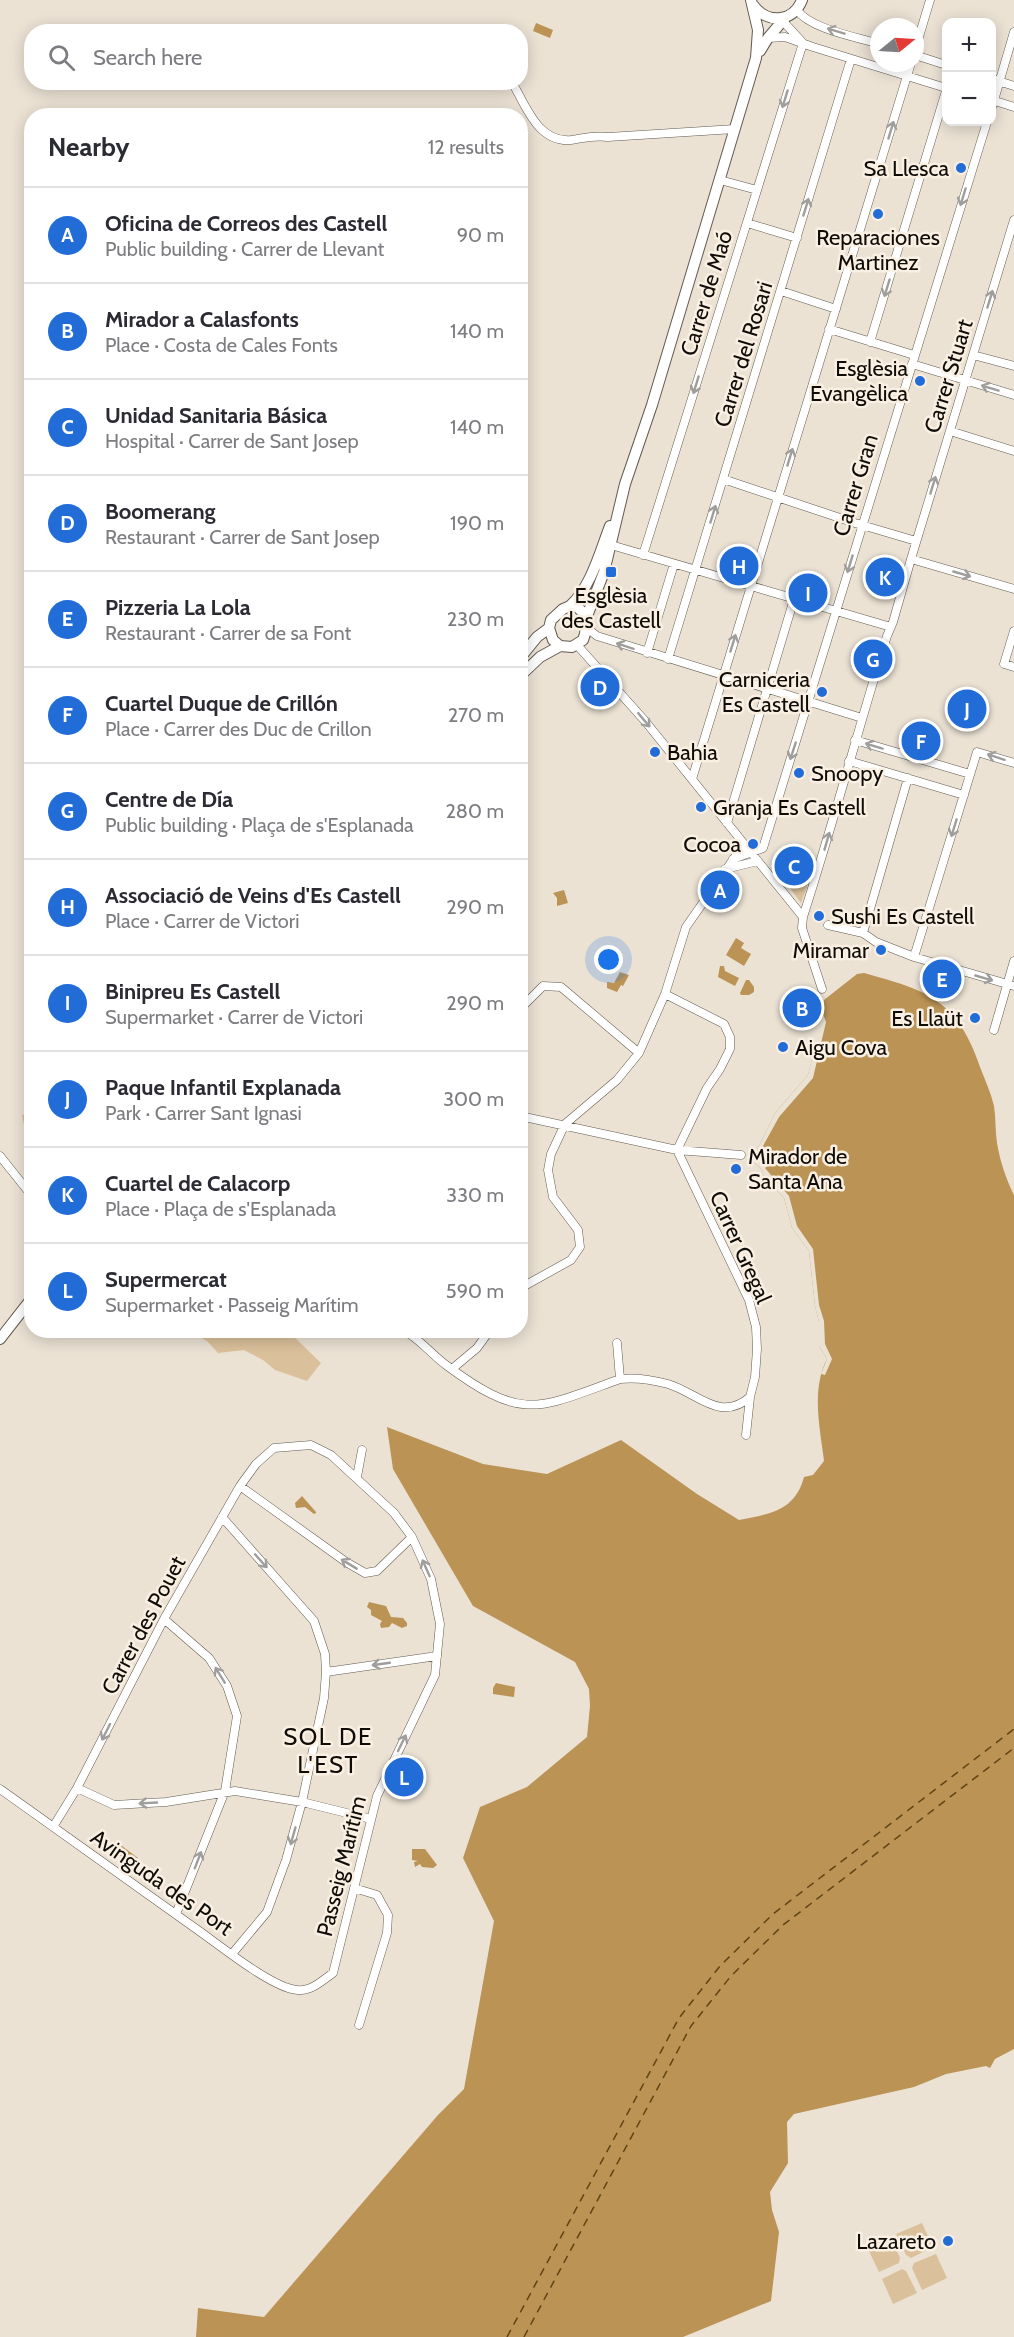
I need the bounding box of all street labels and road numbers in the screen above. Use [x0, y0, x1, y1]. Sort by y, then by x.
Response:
street label: Carrer de Maó [675, 227, 738, 359]
street label: Carrer del Rosari [709, 278, 778, 430]
street label: Carrer Stuart [918, 316, 979, 436]
street label: Carrer Gran [827, 431, 884, 539]
street label: Carrer Gregal [704, 1187, 778, 1308]
street label: Carrer des Pouet [96, 1551, 192, 1699]
street label: Passeig Marítim [311, 1793, 372, 1939]
street label: Avinguda des Port [86, 1823, 238, 1942]

